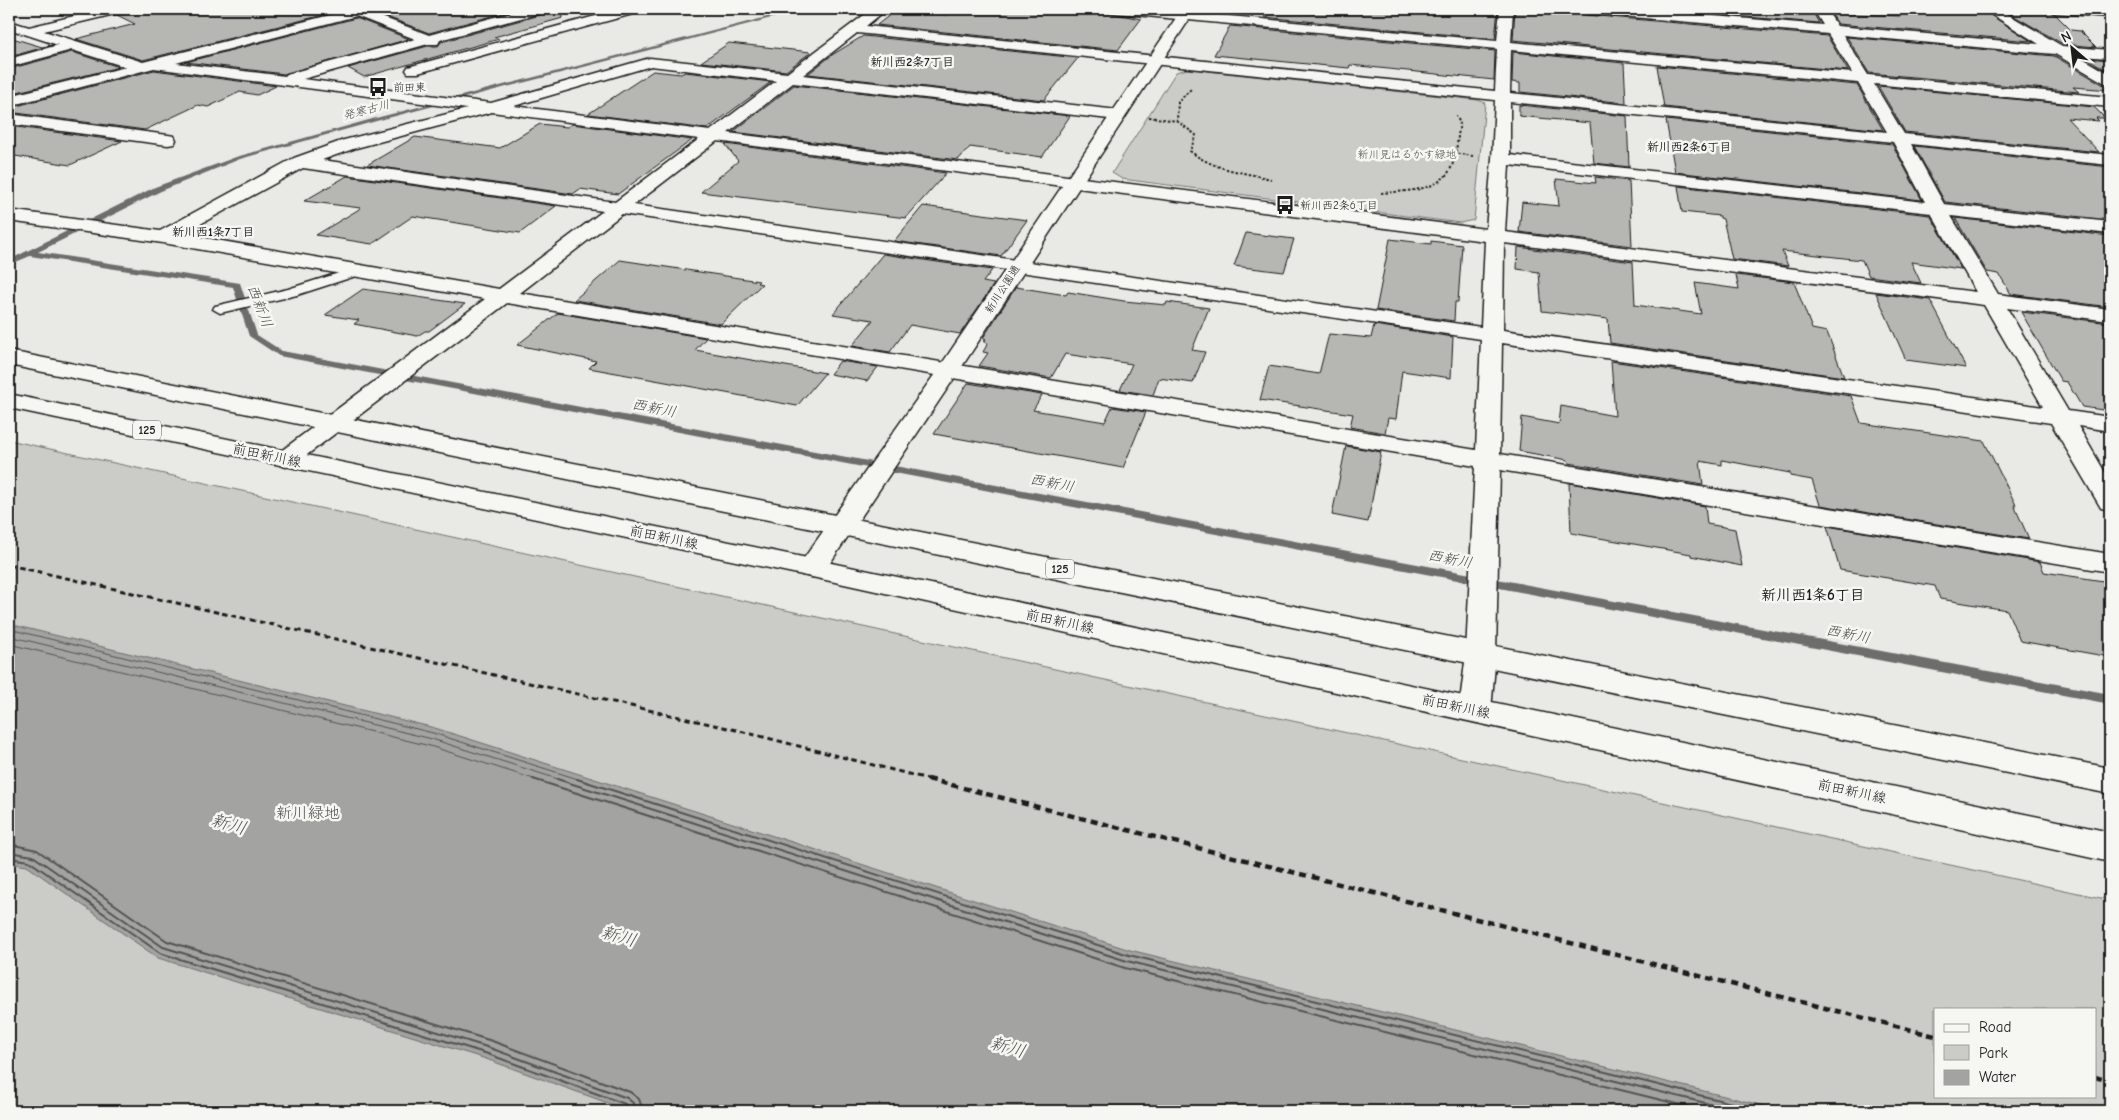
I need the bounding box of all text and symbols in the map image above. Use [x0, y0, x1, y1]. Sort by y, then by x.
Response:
north arrow [2046, 22, 2096, 72]
text: N [2058, 27, 2074, 47]
district label: 新川西2条7丁目 [870, 55, 954, 69]
bus stop icon: 前田東 [367, 76, 389, 98]
place label: 前田東 [393, 81, 426, 94]
water label: 発寒古川 [341, 97, 391, 123]
district label: 新川西2条6丁目 [1647, 140, 1731, 154]
park label: 新川見はるかす緑地 [1358, 148, 1456, 161]
bus stop icon: 新川西2条6丁目 [1274, 194, 1296, 216]
place label: 新川西2条6丁目 [1300, 199, 1378, 212]
district label: 新川西1条7丁目 [172, 225, 254, 239]
street label: 新川公園通 [982, 263, 1023, 316]
water label: 西新川 [244, 282, 276, 330]
water label: 西新川 [630, 395, 678, 421]
road number: 125 [133, 420, 161, 440]
street label: 前田新川線 [231, 440, 303, 471]
water label: 西新川 [1028, 470, 1076, 496]
street label: 前田新川線 [628, 522, 700, 553]
water label: 西新川 [1426, 546, 1474, 572]
road number: 125 [1046, 560, 1074, 578]
district label: 新川西1条6丁目 [1761, 586, 1865, 604]
street label: 前田新川線 [1024, 606, 1096, 637]
water label: 西新川 [1824, 621, 1872, 647]
street label: 前田新川線 [1420, 691, 1492, 722]
street label: 前田新川線 [1816, 776, 1888, 807]
park label: 新川緑地 [276, 804, 340, 822]
water label: 新川 [209, 809, 249, 840]
water label: 新川 [599, 921, 639, 952]
legend [1934, 1008, 2096, 1098]
text: Road [1979, 1018, 2011, 1036]
water label: 新川 [988, 1032, 1028, 1063]
text: Park [1979, 1044, 2008, 1062]
text: Water [1979, 1068, 2016, 1086]

